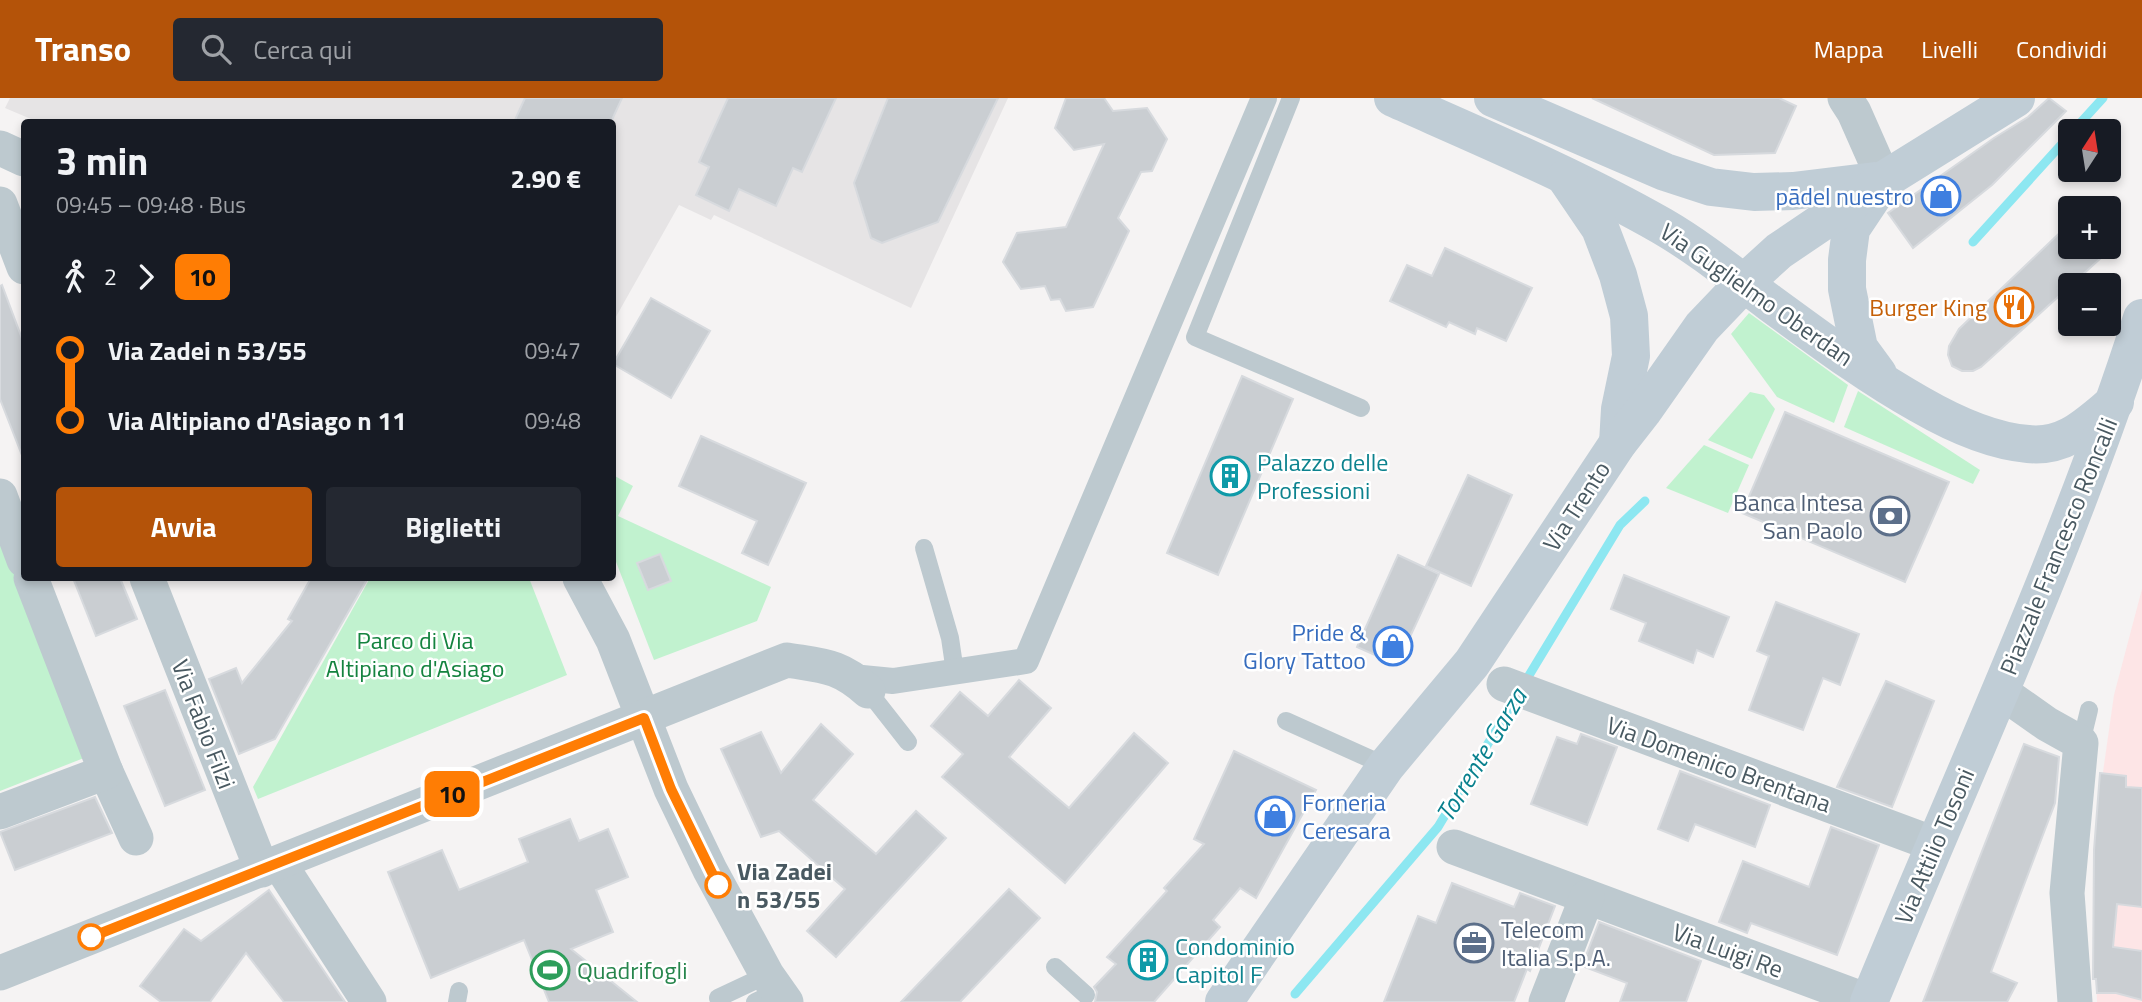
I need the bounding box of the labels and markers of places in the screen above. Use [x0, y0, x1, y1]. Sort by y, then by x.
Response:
shop icon: pādel nuestro [1920, 175, 1962, 217]
place label: pādel nuestro [1776, 178, 1914, 214]
restaurant icon: Burger King [1993, 286, 2035, 328]
place label: Burger King [1869, 289, 1987, 325]
place label: Palazzo delle Professioni [1257, 444, 1388, 508]
building icon: Palazzo delle Professioni [1209, 455, 1251, 497]
place label: Banca Intesa San Paolo [1733, 484, 1863, 548]
bank icon: Banca Intesa San Paolo [1869, 495, 1911, 537]
place label: Pride & Glory Tattoo [1243, 614, 1366, 678]
shop icon: Pride & Glory Tattoo [1372, 625, 1414, 667]
place label: Forneria Ceresara [1302, 784, 1391, 848]
shop icon: Forneria Ceresara [1254, 795, 1296, 837]
place label: Via Zadei n 53/55 [737, 853, 832, 917]
marker: Via Zadei n 53/55 [705, 872, 731, 898]
place label: Telecom Italia S.p.A. [1501, 911, 1611, 975]
office icon: Telecom Italia S.p.A. [1453, 922, 1495, 964]
unlabelled marker [78, 924, 104, 950]
place label: Condominio Capitol F [1175, 928, 1295, 992]
building icon: Condominio Capitol F [1127, 939, 1169, 981]
sports icon: Quadrifogli [529, 949, 571, 991]
place label: Quadrifogli [577, 952, 687, 988]

